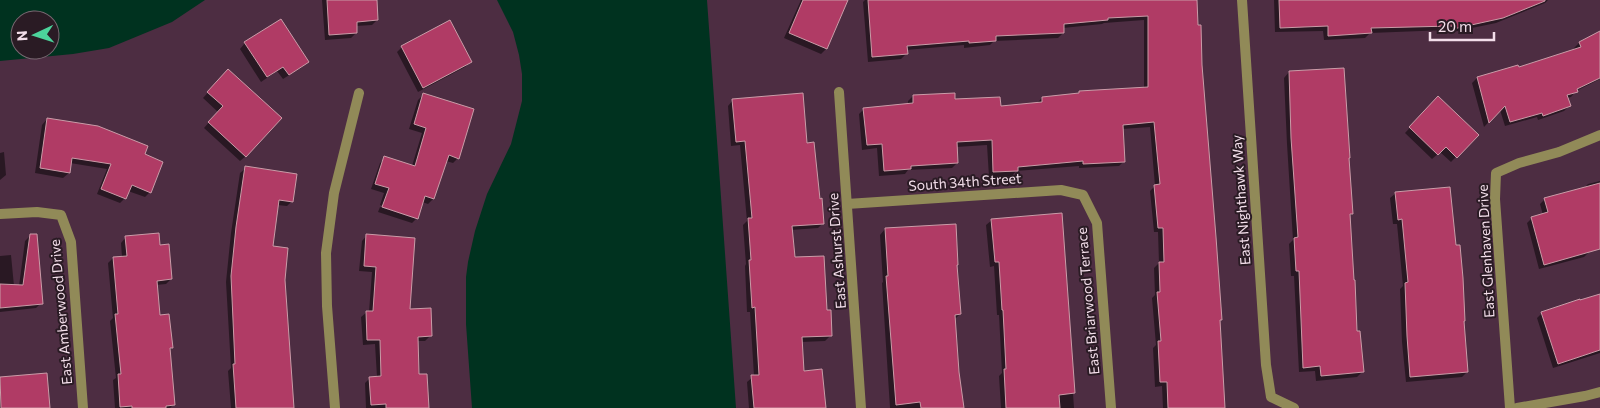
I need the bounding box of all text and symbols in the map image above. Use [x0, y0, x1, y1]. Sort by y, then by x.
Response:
north arrow [10, 10, 60, 60]
scale bar [1430, 10, 1494, 42]
text: 20 m [1438, 17, 1472, 35]
text: N [13, 30, 30, 42]
street label: East Nighthawk Way [1227, 134, 1254, 266]
street label: South 34th Street [908, 169, 1022, 194]
street label: East Glenhaven Drive [1474, 184, 1497, 318]
street label: East Ashurst Drive [824, 192, 849, 310]
street label: East Briarwood Terrace [1073, 227, 1102, 375]
street label: East Amberwood Drive [46, 239, 75, 385]

